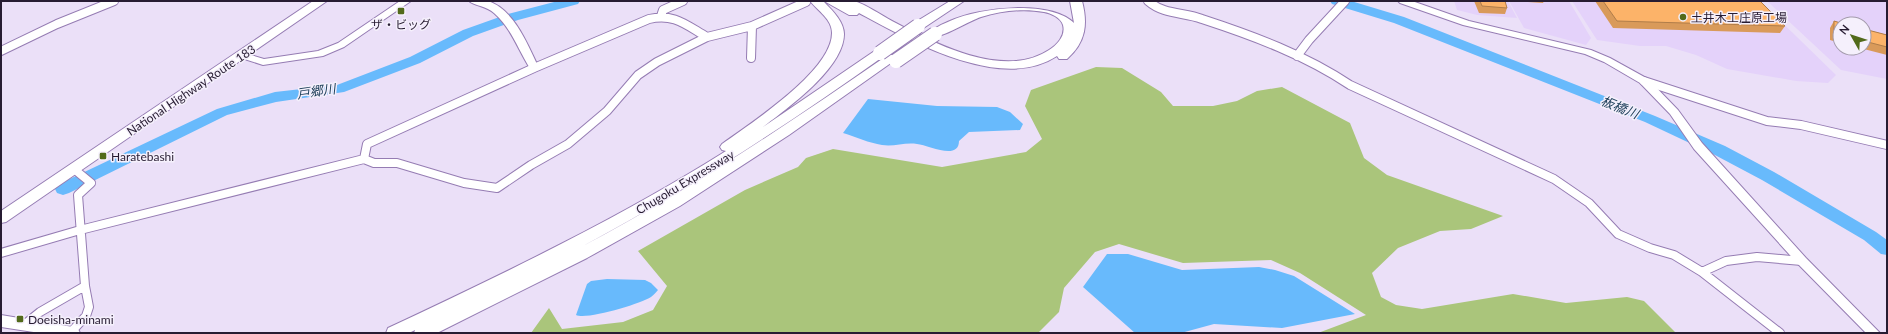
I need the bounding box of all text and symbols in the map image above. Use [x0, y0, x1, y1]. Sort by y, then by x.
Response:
marker: ザ・ビッグ [396, 6, 406, 16]
place label: 土井木工庄原工場 [1691, 10, 1787, 25]
marker: 土井木工庄原工場 [1678, 12, 1688, 22]
north arrow [1832, 16, 1872, 56]
place label: ザ・ビッグ [371, 17, 431, 32]
text: N [1836, 22, 1852, 37]
street label: National Highway Route 183 [124, 41, 258, 139]
water label: 戸郷川 [296, 80, 338, 102]
water label: 板橋川 [1599, 92, 1643, 122]
street label: Chugoku Expressway [633, 146, 738, 217]
place label: Haratebashi [111, 149, 174, 164]
marker: Haratebashi [98, 151, 108, 161]
place label: Doeisha-minami [28, 312, 114, 327]
marker: Doeisha-minami [15, 314, 25, 324]

